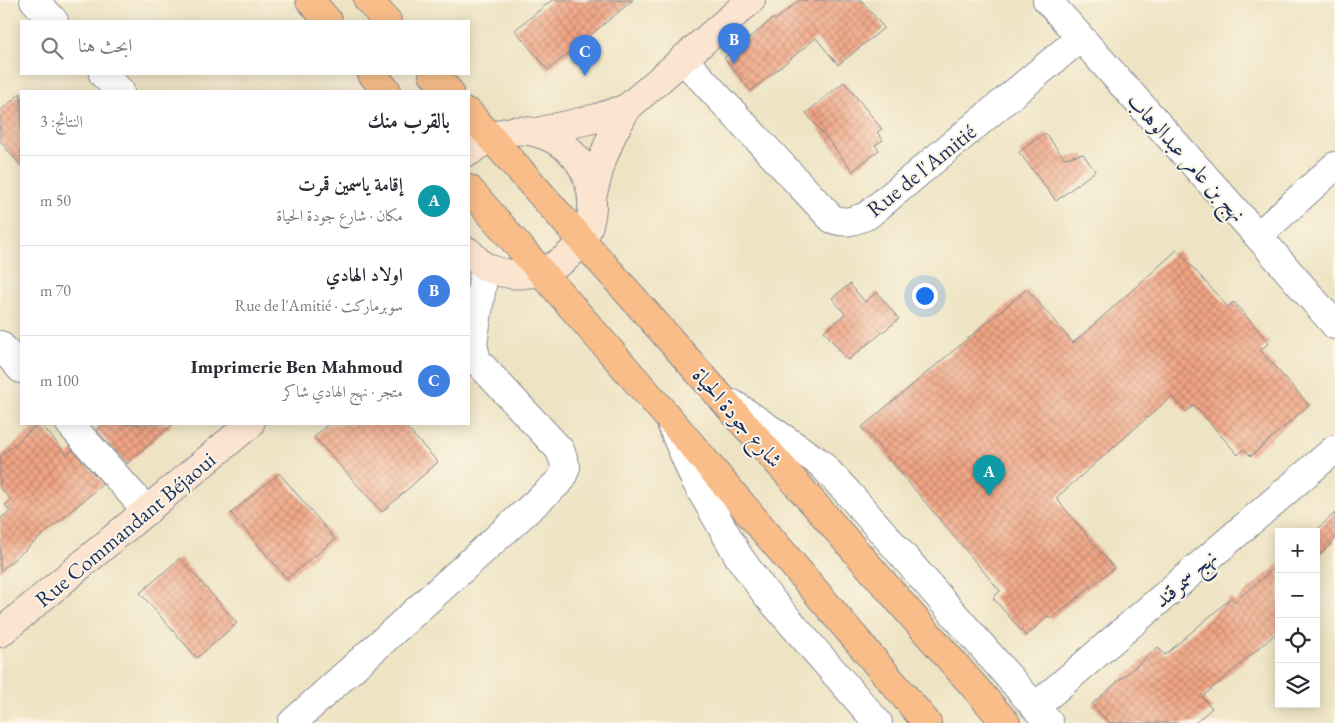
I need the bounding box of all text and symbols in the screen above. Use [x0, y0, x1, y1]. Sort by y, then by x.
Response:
search box [20, 20, 470, 75]
pin: B [718, 23, 750, 64]
text: ابحث هنا [78, 33, 132, 58]
icon: search [38, 34, 66, 62]
pin: C [569, 35, 601, 76]
street label: نهج بن عامر عبدالوهاب [1117, 86, 1253, 232]
text: بالقرب منك [367, 107, 450, 134]
text: النتائج: 3 [40, 111, 83, 132]
street label: Rue de l'Amitié [861, 117, 982, 223]
text: إقامة ياسمين قمرت [298, 172, 403, 197]
text: 50 m [40, 190, 71, 211]
text: A [428, 190, 440, 211]
text: مكان · شارع جودة الحياة [276, 205, 403, 226]
text: اولاد الهادي [326, 262, 403, 287]
text: 70 m [40, 280, 71, 301]
text: B [429, 280, 439, 301]
your location [912, 283, 938, 309]
text: سوبرماركت · Rue de l'Amitié [235, 295, 403, 316]
text: Imprimerie Ben Mahmoud [191, 354, 403, 379]
street label: شارع جودة الحياة [683, 361, 789, 476]
text: 100 m [40, 370, 79, 391]
text: C [428, 370, 440, 391]
text: متجر · نهج الهادي شاكر [283, 381, 403, 402]
street label: Rue Commandant Béjaoui [29, 445, 222, 614]
pin: A [973, 455, 1005, 496]
map controls [1275, 528, 1320, 708]
button: + [1275, 528, 1320, 573]
street label: نهج سمرقند [1147, 543, 1227, 618]
button: − [1275, 573, 1320, 618]
button: locate [1275, 618, 1320, 663]
button: layers [1275, 663, 1320, 708]

